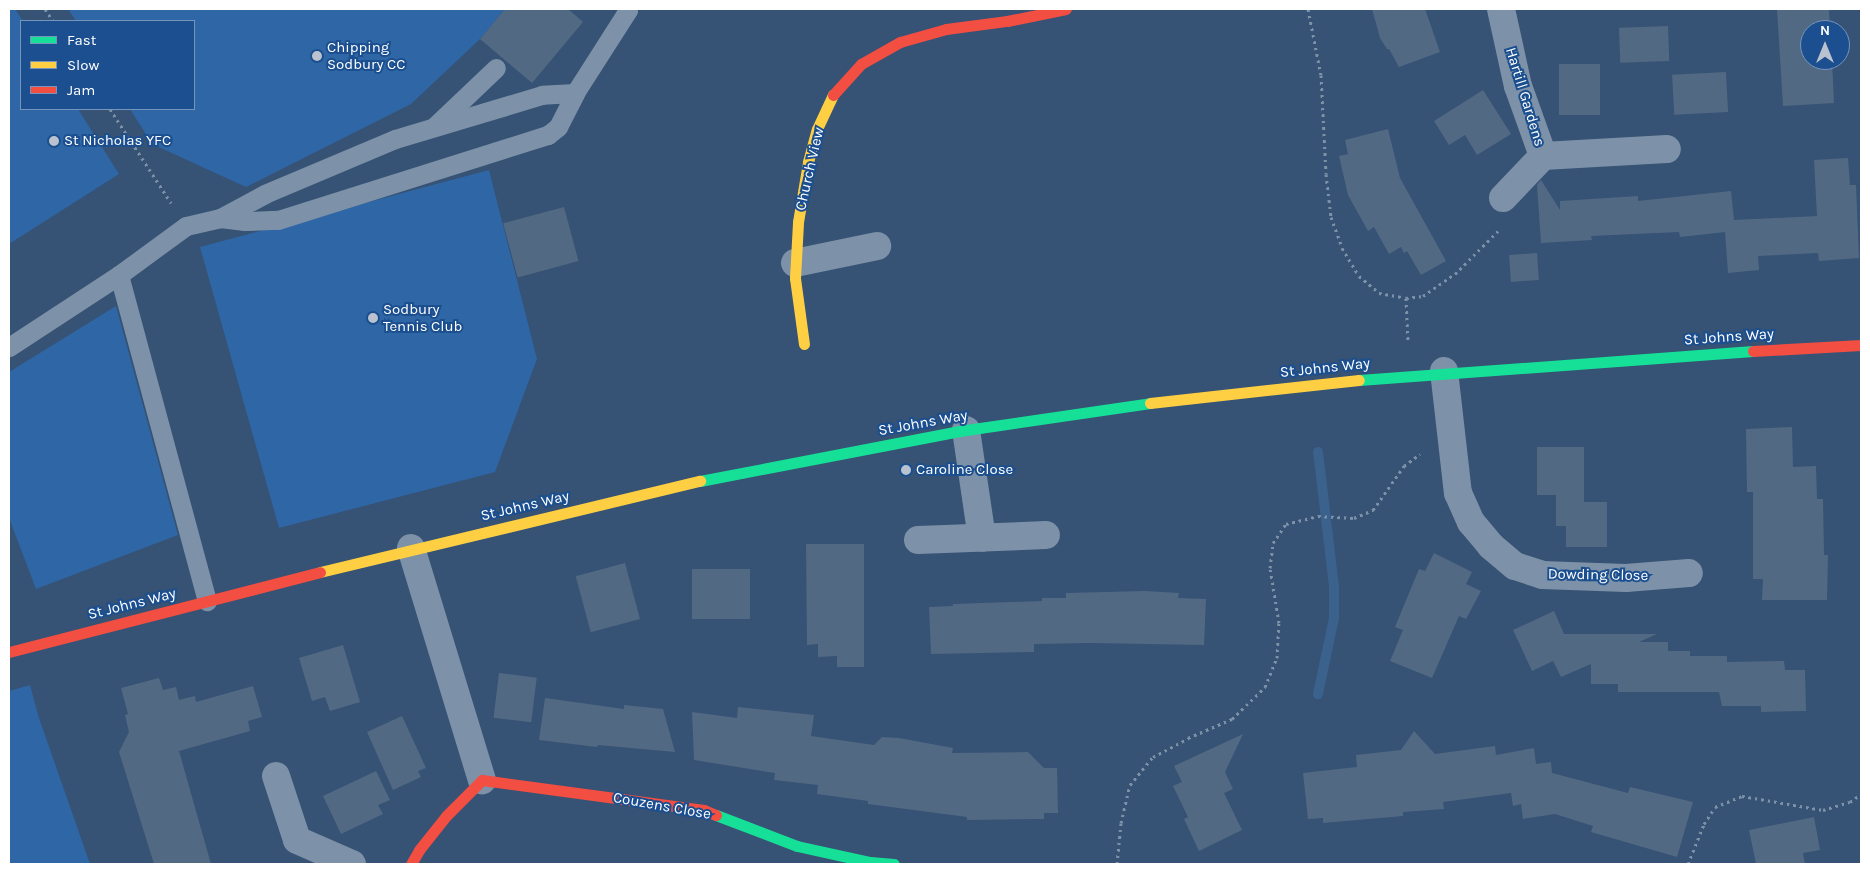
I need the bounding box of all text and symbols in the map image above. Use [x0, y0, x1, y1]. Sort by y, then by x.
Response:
legend [20, 20, 195, 110]
north arrow [1800, 20, 1850, 70]
text: N [1820, 22, 1830, 39]
text: Fast [67, 31, 96, 49]
place label: Chipping Sodbury CC [327, 38, 405, 73]
street label: Hartill Gardens [1501, 45, 1549, 149]
marker: Chipping Sodbury CC [311, 50, 323, 62]
text: Slow [67, 56, 99, 74]
text: Jam [67, 81, 95, 99]
street label: Church View [792, 126, 828, 212]
place label: St Nicholas YFC [64, 132, 171, 150]
marker: St Nicholas YFC [48, 135, 60, 147]
place label: Sodbury Tennis Club [383, 300, 462, 335]
marker: Sodbury Tennis Club [367, 312, 379, 324]
street label: St Johns Way [1683, 325, 1775, 349]
street label: St Johns Way [1279, 354, 1371, 382]
street label: St Johns Way [877, 406, 969, 440]
place label: Caroline Close [916, 461, 1013, 479]
marker: Caroline Close [900, 464, 912, 476]
street label: St Johns Way [479, 487, 571, 525]
street label: Dowding Close [1548, 565, 1648, 585]
street label: St Johns Way [86, 584, 178, 624]
street label: Couzens Close [612, 789, 712, 823]

